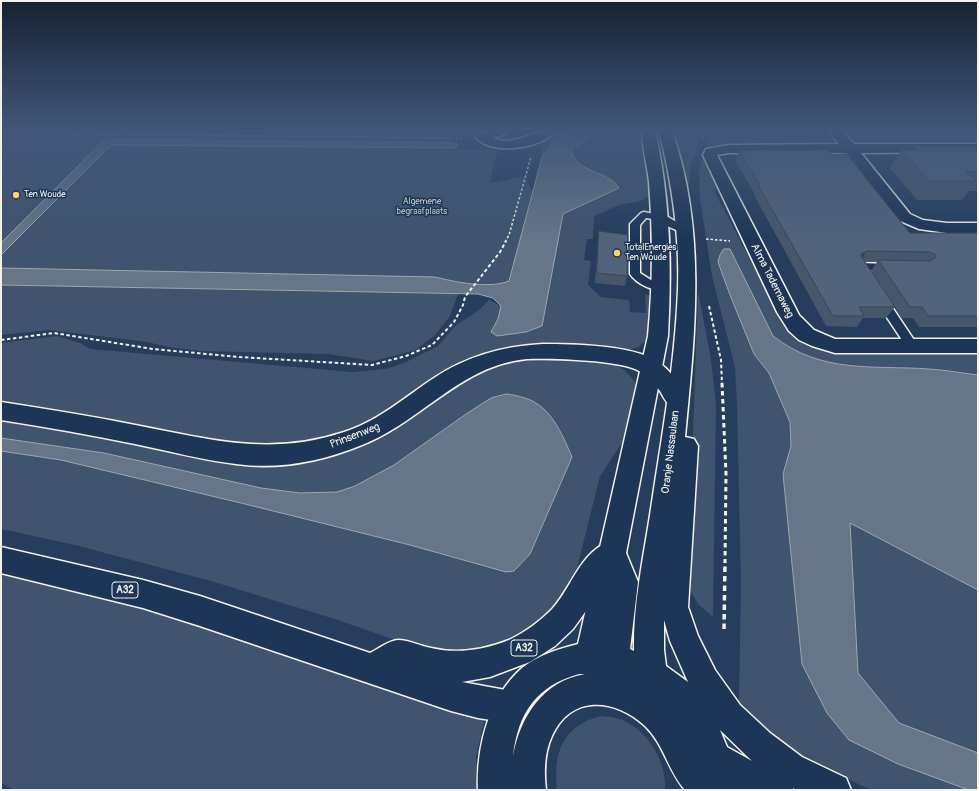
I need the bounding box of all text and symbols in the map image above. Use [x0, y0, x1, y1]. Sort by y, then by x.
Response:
marker: Ten Woude [11, 190, 21, 200]
place label: Ten Woude [24, 190, 66, 200]
park label: Algemene begraafplaats [397, 197, 447, 218]
street label: Alma Tademaweg [748, 242, 796, 320]
place label: TotalEnergies Ten Woude [625, 243, 676, 264]
marker: TotalEnergies Ten Woude [612, 248, 622, 258]
street label: Oranje Nassaulaan [659, 410, 683, 494]
street label: Prinsenweg [328, 420, 382, 452]
road number: A32 [112, 582, 138, 598]
road number: A32 [511, 640, 537, 656]

